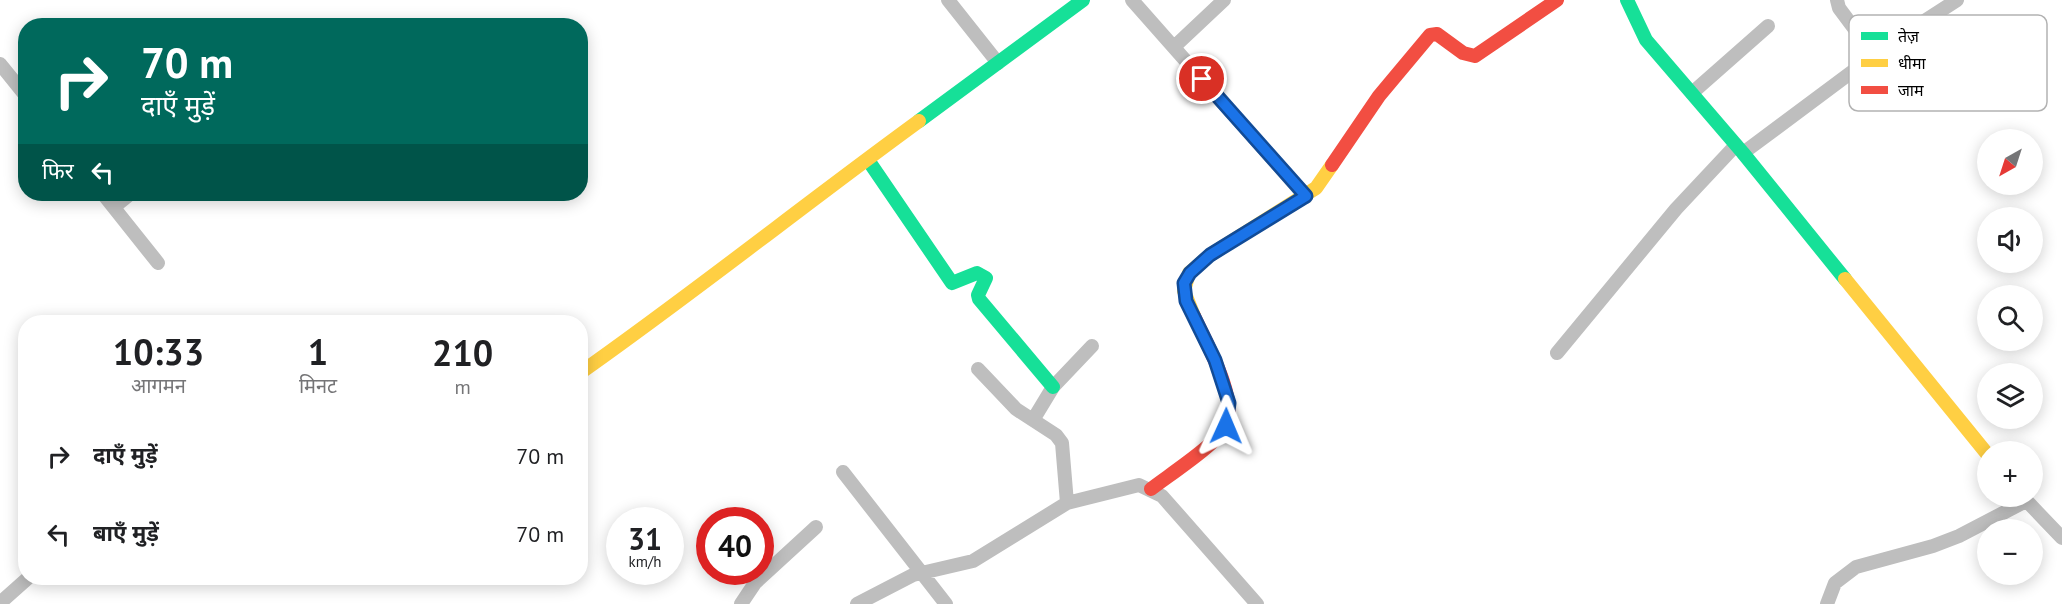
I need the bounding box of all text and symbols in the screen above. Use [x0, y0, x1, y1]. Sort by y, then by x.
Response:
legend [1849, 15, 2047, 111]
text: तेज़ [1898, 26, 1920, 46]
text: 70 m [141, 35, 233, 90]
icon: right [42, 42, 120, 120]
pin [1176, 53, 1227, 104]
text: धीमा [1898, 53, 1927, 73]
icon: arrive [1185, 62, 1218, 95]
text: जाम [1898, 80, 1924, 100]
text: दाएँ मुड़ें [141, 88, 215, 122]
north arrow [1977, 129, 2043, 195]
map controls [1977, 129, 2043, 585]
icon: left [86, 156, 119, 189]
text: फिर [42, 157, 74, 185]
button: sound [1977, 207, 2043, 273]
button: search [1977, 285, 2043, 351]
text: 10:33 [113, 328, 204, 375]
text: 1 [308, 328, 328, 375]
text: 210 [432, 329, 493, 376]
button: layers [1977, 363, 2043, 429]
text: आगमन [131, 373, 186, 399]
text: मिनट [299, 373, 337, 399]
text: m [454, 374, 471, 400]
position arrow [1194, 394, 1258, 458]
icon: right [42, 440, 75, 473]
text: दाएँ मुड़ें [93, 441, 158, 469]
button: + [1977, 441, 2043, 507]
text: 70 m [516, 442, 564, 470]
speed limit sign: 40 [696, 507, 774, 585]
icon: left [42, 518, 75, 551]
text: बाएँ मुड़ें [93, 519, 159, 547]
text: 31 [628, 519, 662, 558]
button: − [1977, 519, 2043, 585]
text: 70 m [516, 520, 564, 548]
text: km/h [629, 552, 661, 571]

